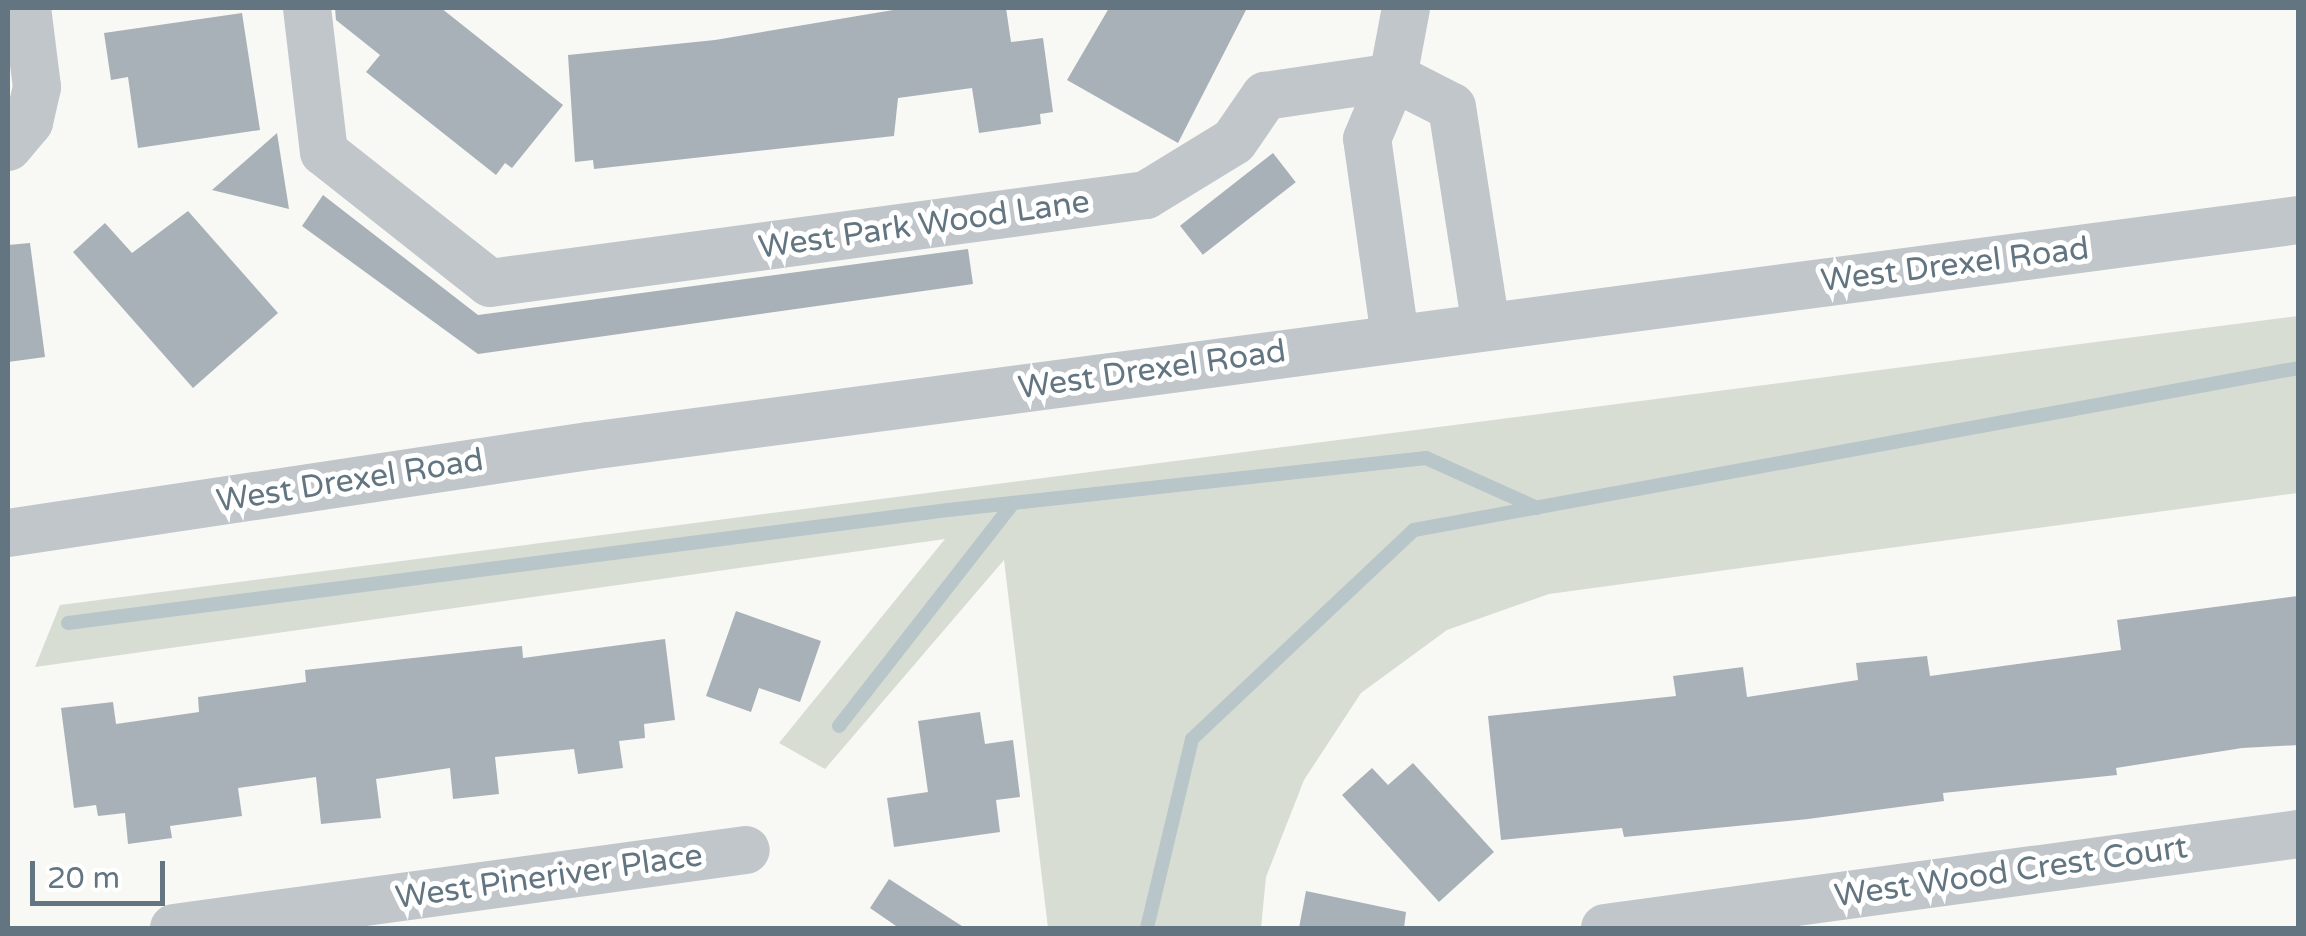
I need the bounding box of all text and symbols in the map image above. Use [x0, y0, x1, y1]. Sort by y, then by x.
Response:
street label: West Park Wood Lane [756, 183, 1092, 267]
street label: West Drexel Road [1819, 229, 2091, 301]
street label: West Drexel Road [1016, 332, 1288, 408]
street label: West Drexel Road [214, 441, 486, 521]
street label: West Wood Crest Court [1832, 828, 2190, 916]
street label: West Pineriver Place [393, 836, 705, 918]
scale bar [35, 841, 170, 903]
text: 20 m [47, 860, 120, 897]

